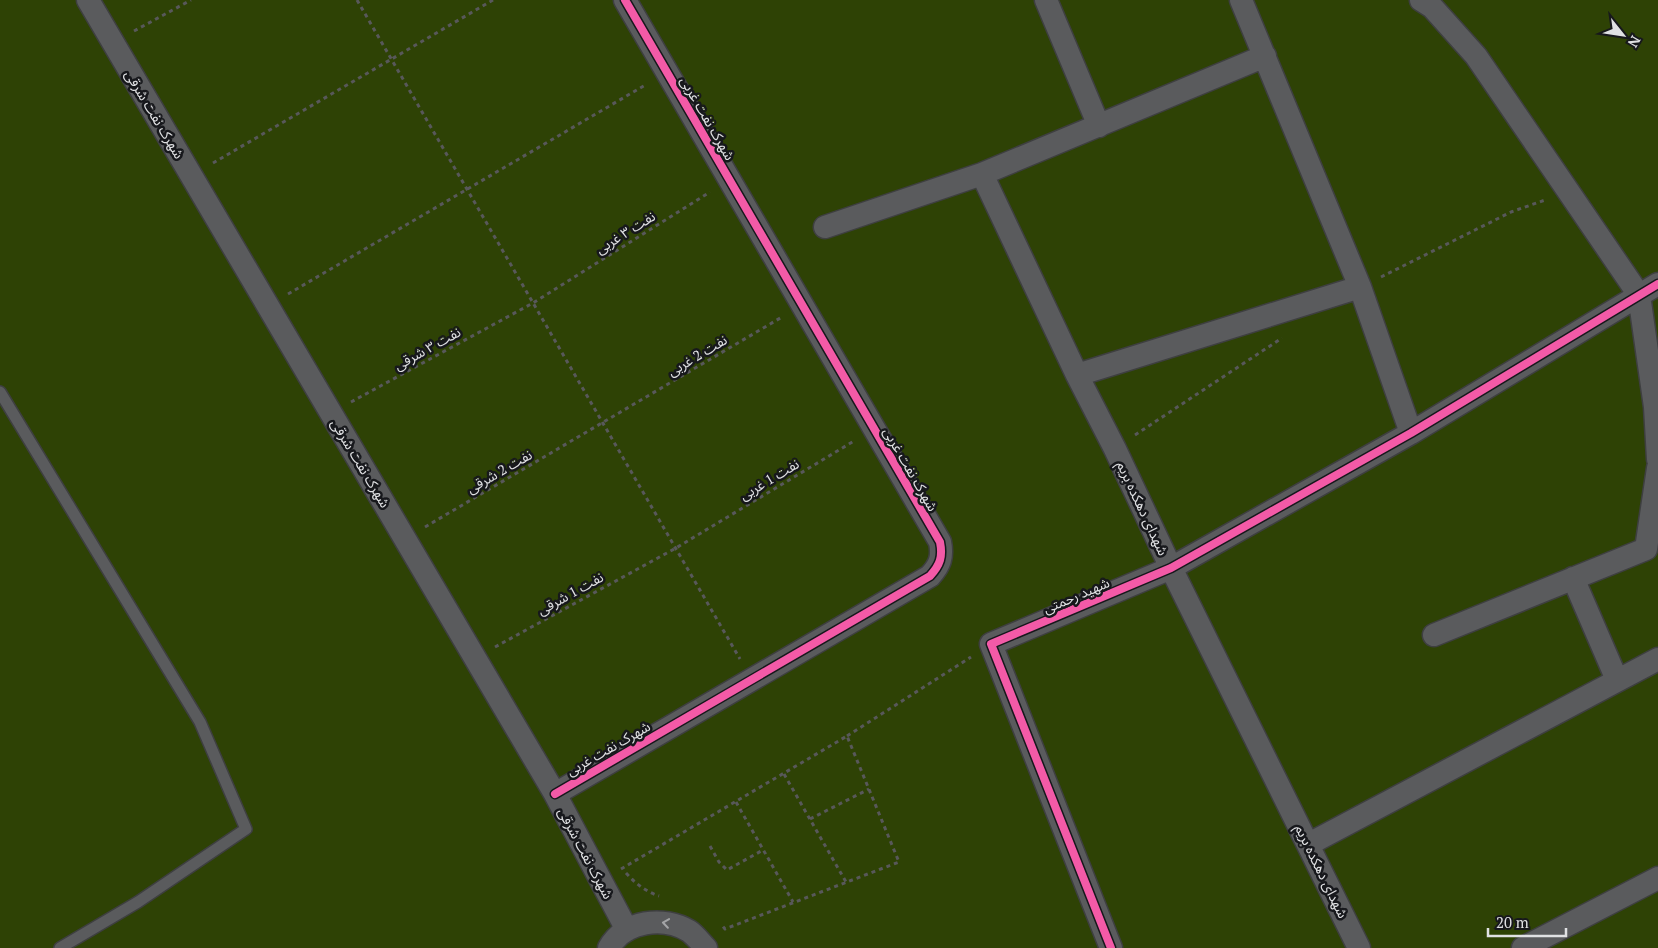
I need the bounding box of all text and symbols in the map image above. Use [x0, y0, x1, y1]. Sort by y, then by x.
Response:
north arrow [1598, 10, 1648, 60]
text: N [1624, 32, 1646, 51]
street label: شهرک نفت شرقی [121, 66, 189, 162]
street label: شهرک نفت غربی [676, 72, 740, 164]
street label: نفت ۳ غربی [592, 206, 659, 258]
street label: نفت ۳ شرقی [390, 322, 464, 374]
street label: نفت 2 غربی [664, 330, 731, 380]
street label: شهرک نفت شرقی [327, 415, 395, 511]
street label: شهرک نفت غربی [879, 423, 943, 515]
street label: نفت 2 شرقی [463, 444, 536, 497]
street label: نفت 1 غربی [736, 454, 803, 504]
street label: شهدای دهکده بریم [1111, 458, 1173, 559]
street label: نفت 1 شرقی [533, 567, 607, 619]
street label: شهید رحمتی [1040, 572, 1112, 618]
street label: شهرک نفت غربی [562, 716, 654, 780]
street label: شهرک نفت شرقی [554, 804, 618, 902]
street label: شهدای دهکده بریم [1289, 821, 1353, 922]
scale bar [1488, 906, 1566, 938]
text: 20 m [1496, 912, 1529, 932]
one-way arrow [661, 919, 670, 929]

